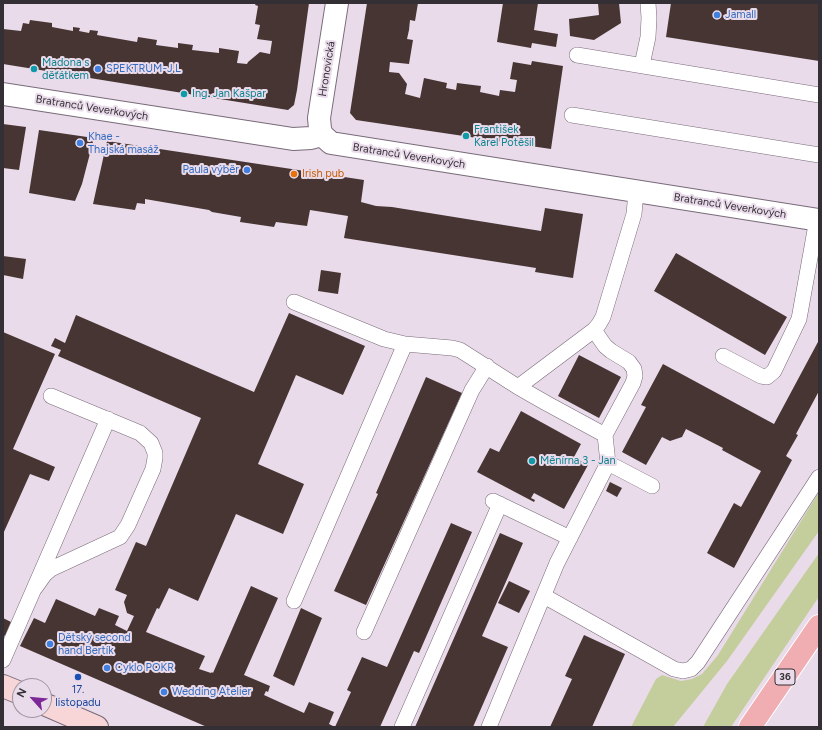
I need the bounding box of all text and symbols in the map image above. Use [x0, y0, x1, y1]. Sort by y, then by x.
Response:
place label: Jamall [725, 8, 756, 22]
marker: Jamall [712, 10, 722, 20]
street label: Hronovická [316, 40, 338, 98]
place label: Madona s děťátkem [42, 56, 89, 82]
place label: SPEKTRUM-J.L [106, 62, 181, 76]
marker: Madona s děťátkem [29, 64, 39, 74]
marker: SPEKTRUM-J.L [93, 64, 103, 74]
place label: Ing. Jan Kašpar [192, 87, 266, 101]
marker: Ing. Jan Kašpar [179, 89, 189, 99]
street label: Bratranců Veverkových [35, 93, 149, 123]
place label: František Karel Potěšil [474, 123, 534, 149]
place label: Khae - Thajská masáž [88, 130, 159, 156]
marker: František Karel Potěšil [461, 131, 471, 141]
marker: Khae - Thajská masáž [75, 138, 85, 148]
street label: Bratranců Veverkových [352, 141, 466, 171]
place label: Paula výběr [183, 163, 239, 177]
marker: Paula výběr [242, 165, 252, 175]
place label: Irish pub [302, 167, 344, 181]
marker: Irish pub [289, 169, 299, 179]
street label: Bratranců Veverkových [673, 191, 787, 221]
place label: Měnírna 3 - Jan [540, 454, 616, 468]
marker: Měnírna 3 - Jan [527, 456, 537, 466]
place label: Dětský second hand Bertík [58, 631, 131, 657]
marker: Dětský second hand Bertík [45, 639, 55, 649]
place label: Cyklo POKR [115, 661, 174, 675]
marker: Cyklo POKR [102, 663, 112, 673]
road number: 36 [775, 669, 795, 685]
marker: 17. listopadu [73, 672, 83, 682]
north arrow [12, 678, 52, 718]
place label: 17. listopadu [55, 683, 101, 709]
place label: Wedding Atelier [172, 685, 251, 699]
text: N [14, 686, 29, 700]
marker: Wedding Atelier [159, 687, 169, 697]

